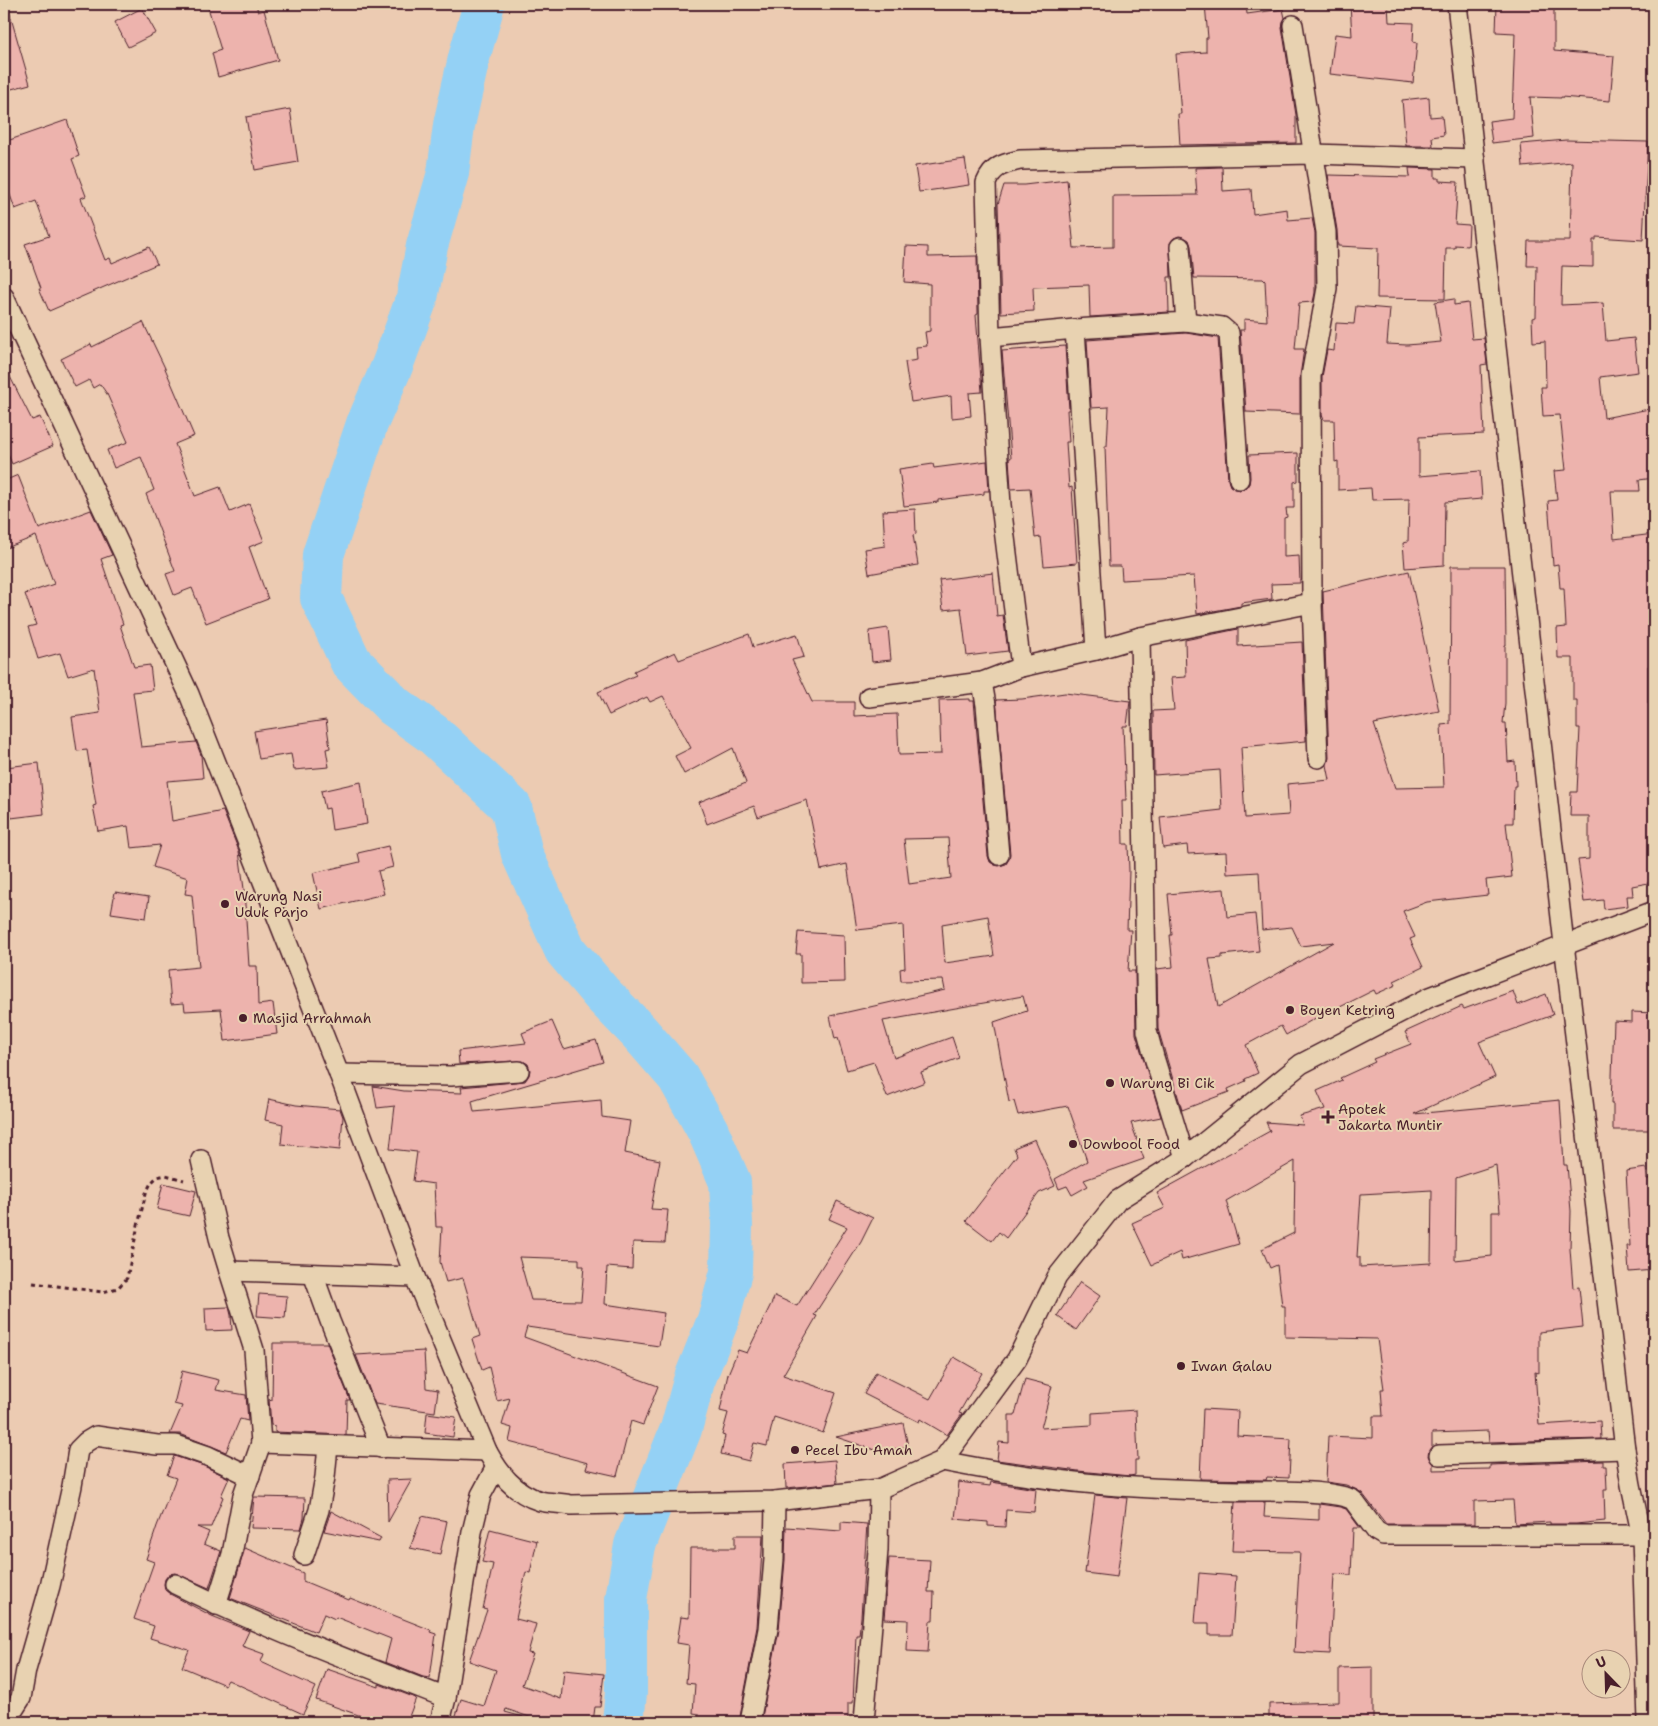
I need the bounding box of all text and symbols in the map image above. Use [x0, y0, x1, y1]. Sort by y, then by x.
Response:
place label: Warung Nasi Uduk Parjo [235, 887, 322, 921]
marker: Warung Nasi Uduk Parjo [219, 898, 231, 910]
place label: Boyen Ketring [1300, 1001, 1395, 1019]
marker: Boyen Ketring [1284, 1004, 1296, 1016]
place label: Masjid Arrahmah [253, 1009, 372, 1027]
marker: Masjid Arrahmah [237, 1012, 249, 1024]
place label: Warung Bi Cik [1120, 1074, 1215, 1092]
marker: Warung Bi Cik [1104, 1077, 1116, 1089]
place label: Apotek Jakarta Muntir [1338, 1100, 1443, 1134]
marker: Apotek Jakarta Muntir [1322, 1111, 1334, 1123]
place label: Dowbool Food [1083, 1135, 1180, 1153]
marker: Dowbool Food [1067, 1138, 1079, 1150]
place label: Iwan Galau [1191, 1357, 1272, 1375]
marker: Iwan Galau [1175, 1360, 1187, 1372]
place label: Pecel Ibu Amah [805, 1441, 912, 1459]
marker: Pecel Ibu Amah [789, 1444, 801, 1456]
north arrow [1580, 1648, 1630, 1698]
text: U [1593, 1652, 1609, 1672]

